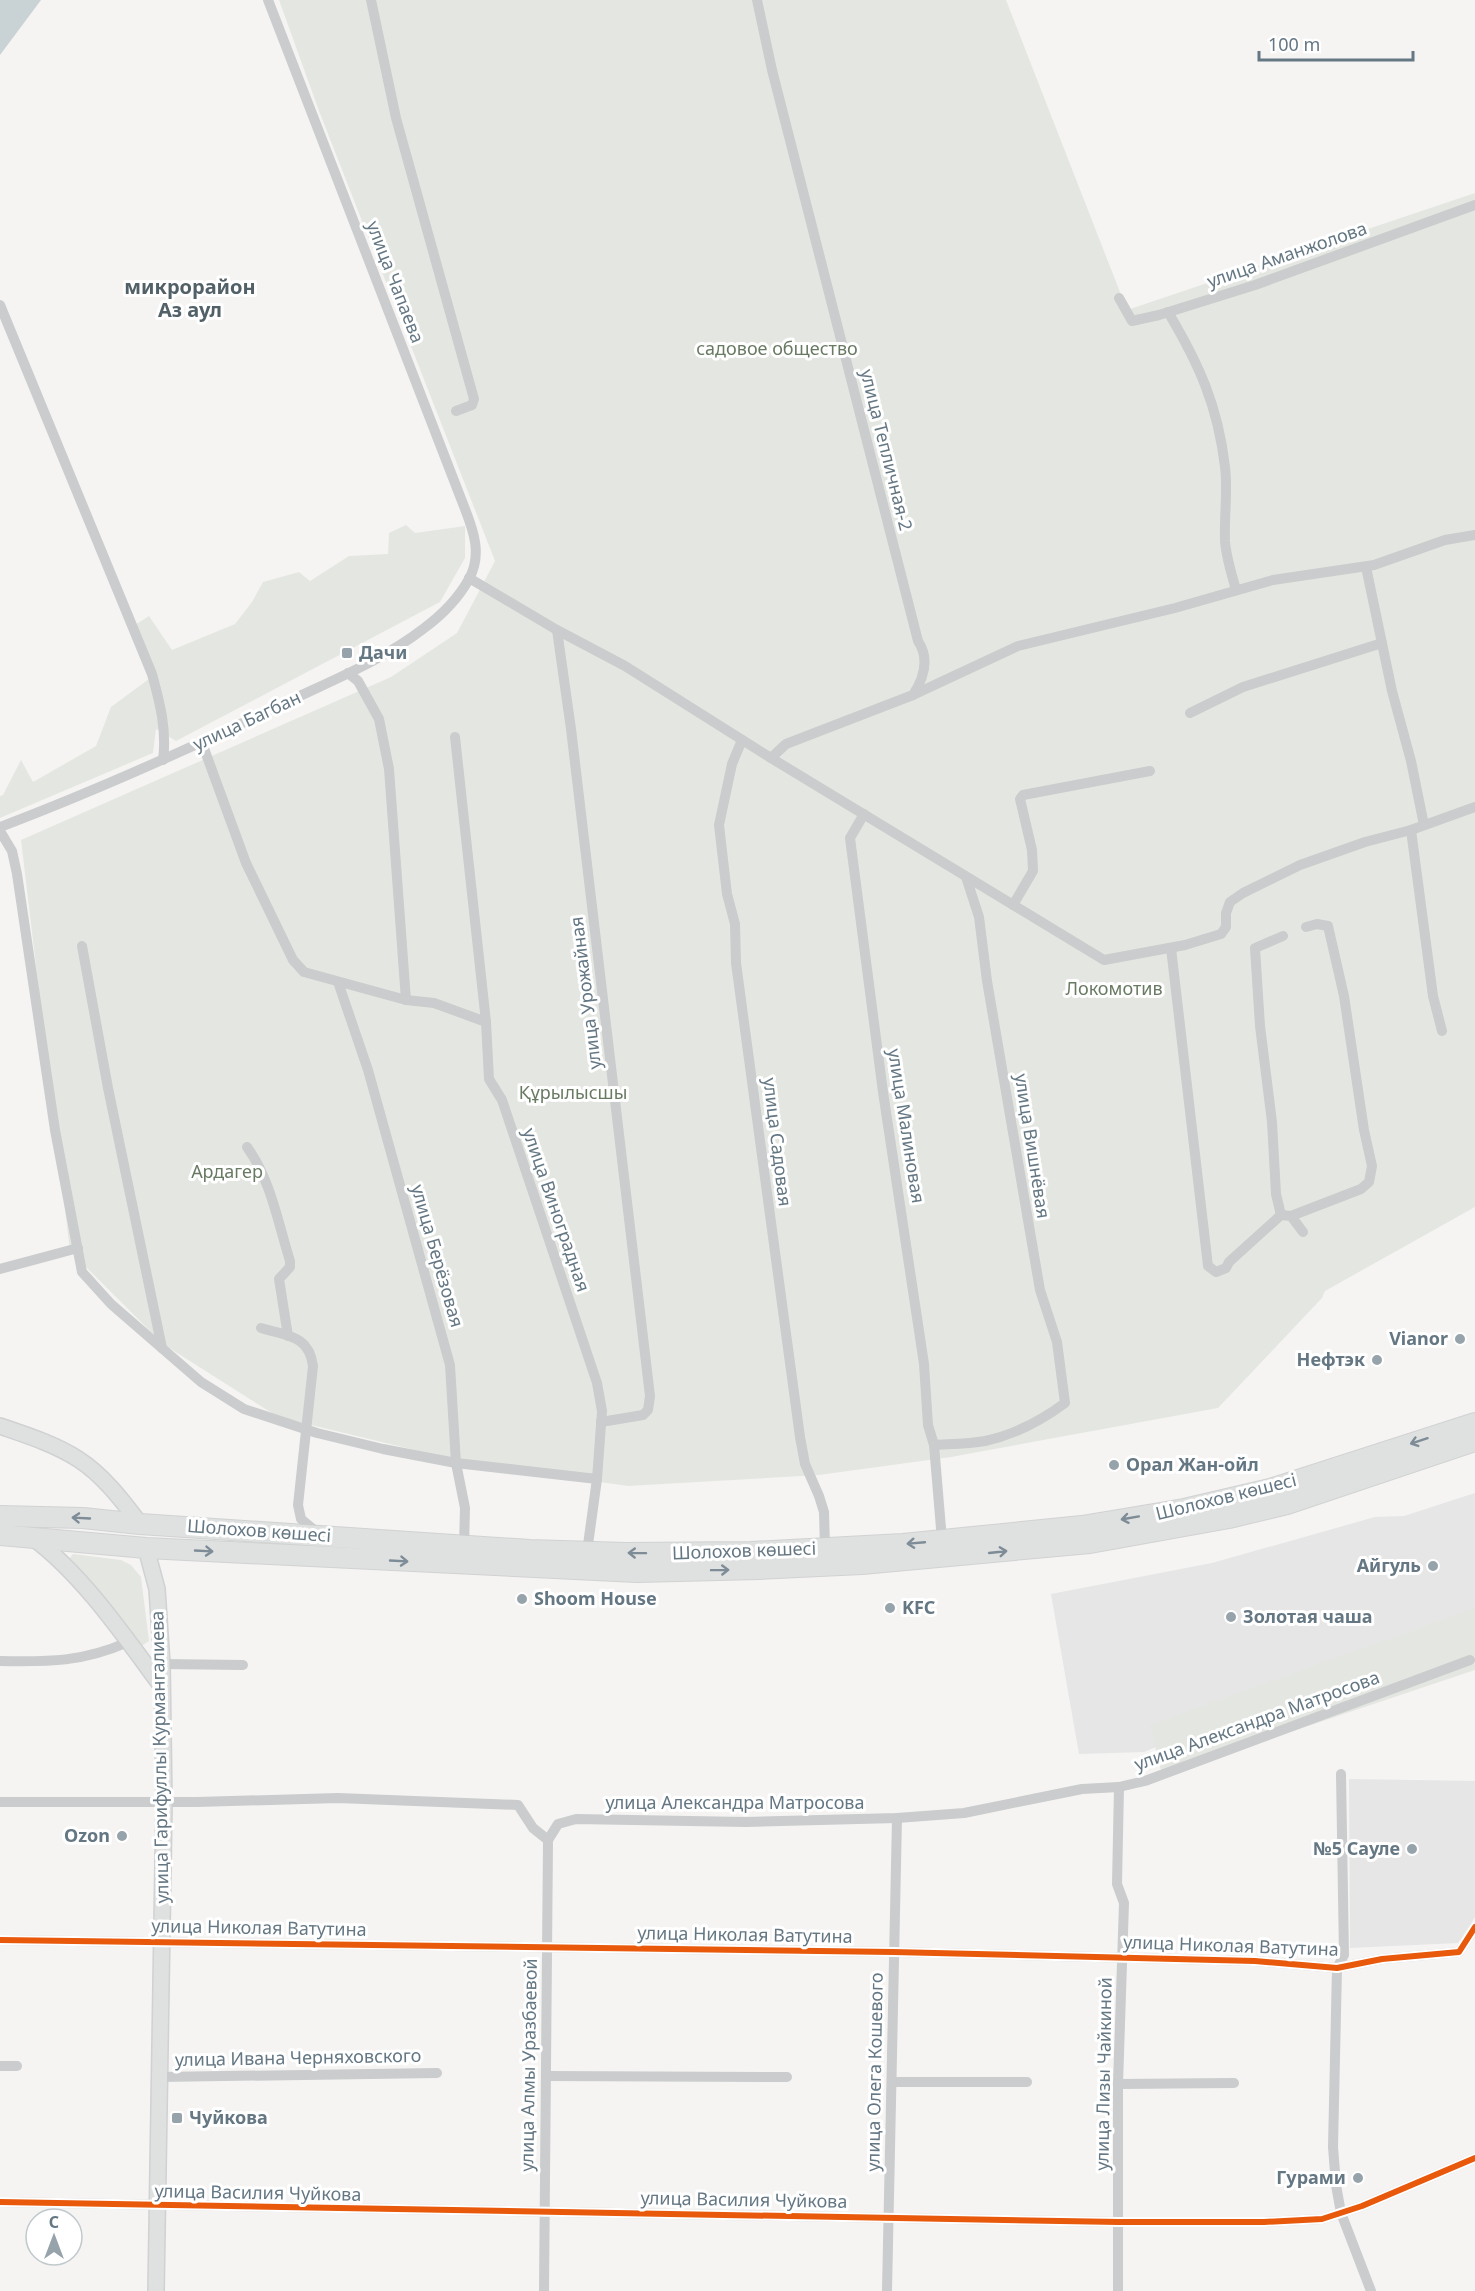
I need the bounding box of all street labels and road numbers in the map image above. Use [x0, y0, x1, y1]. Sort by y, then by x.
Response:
street label: улица Аманжолова [1204, 215, 1370, 293]
street label: улица Чапаева [362, 217, 430, 346]
street label: улица Тепличная-2 [855, 366, 919, 533]
street label: улица Багбан [189, 685, 304, 756]
street label: улица Урожайная [564, 915, 606, 1071]
street label: улица Малиновая [883, 1047, 931, 1205]
street label: улица Вишнёвая [1010, 1072, 1056, 1220]
street label: улица Садовая [758, 1076, 798, 1208]
street label: улица Виноградная [518, 1125, 596, 1295]
street label: улица Берёзовая [406, 1181, 470, 1330]
street label: Шолохов көшесі [1153, 1467, 1299, 1525]
street label: Шолохов көшесі [186, 1513, 332, 1547]
street label: Шолохов көшесі [671, 1535, 816, 1565]
street label: улица Гарифуллы Курмангалиева [144, 1611, 174, 1903]
street label: улица Александра Матросова [1131, 1664, 1382, 1776]
street label: улица Александра Матросова [605, 1790, 865, 1814]
street label: улица Николая Ватутина [151, 1913, 367, 1941]
street label: улица Николая Ватутина [637, 1920, 853, 1948]
street label: улица Николая Ватутина [1123, 1929, 1339, 1961]
street label: улица Алмы Уразбаевой [514, 1958, 542, 2172]
street label: улица Олега Кошевого [860, 1972, 888, 2172]
street label: улица Лизы Чайкиной [1089, 1977, 1117, 2171]
street label: улица Ивана Черняховского [175, 2043, 421, 2071]
street label: улица Василия Чуйкова [154, 2178, 362, 2206]
street label: улица Василия Чуйкова [640, 2185, 848, 2213]

